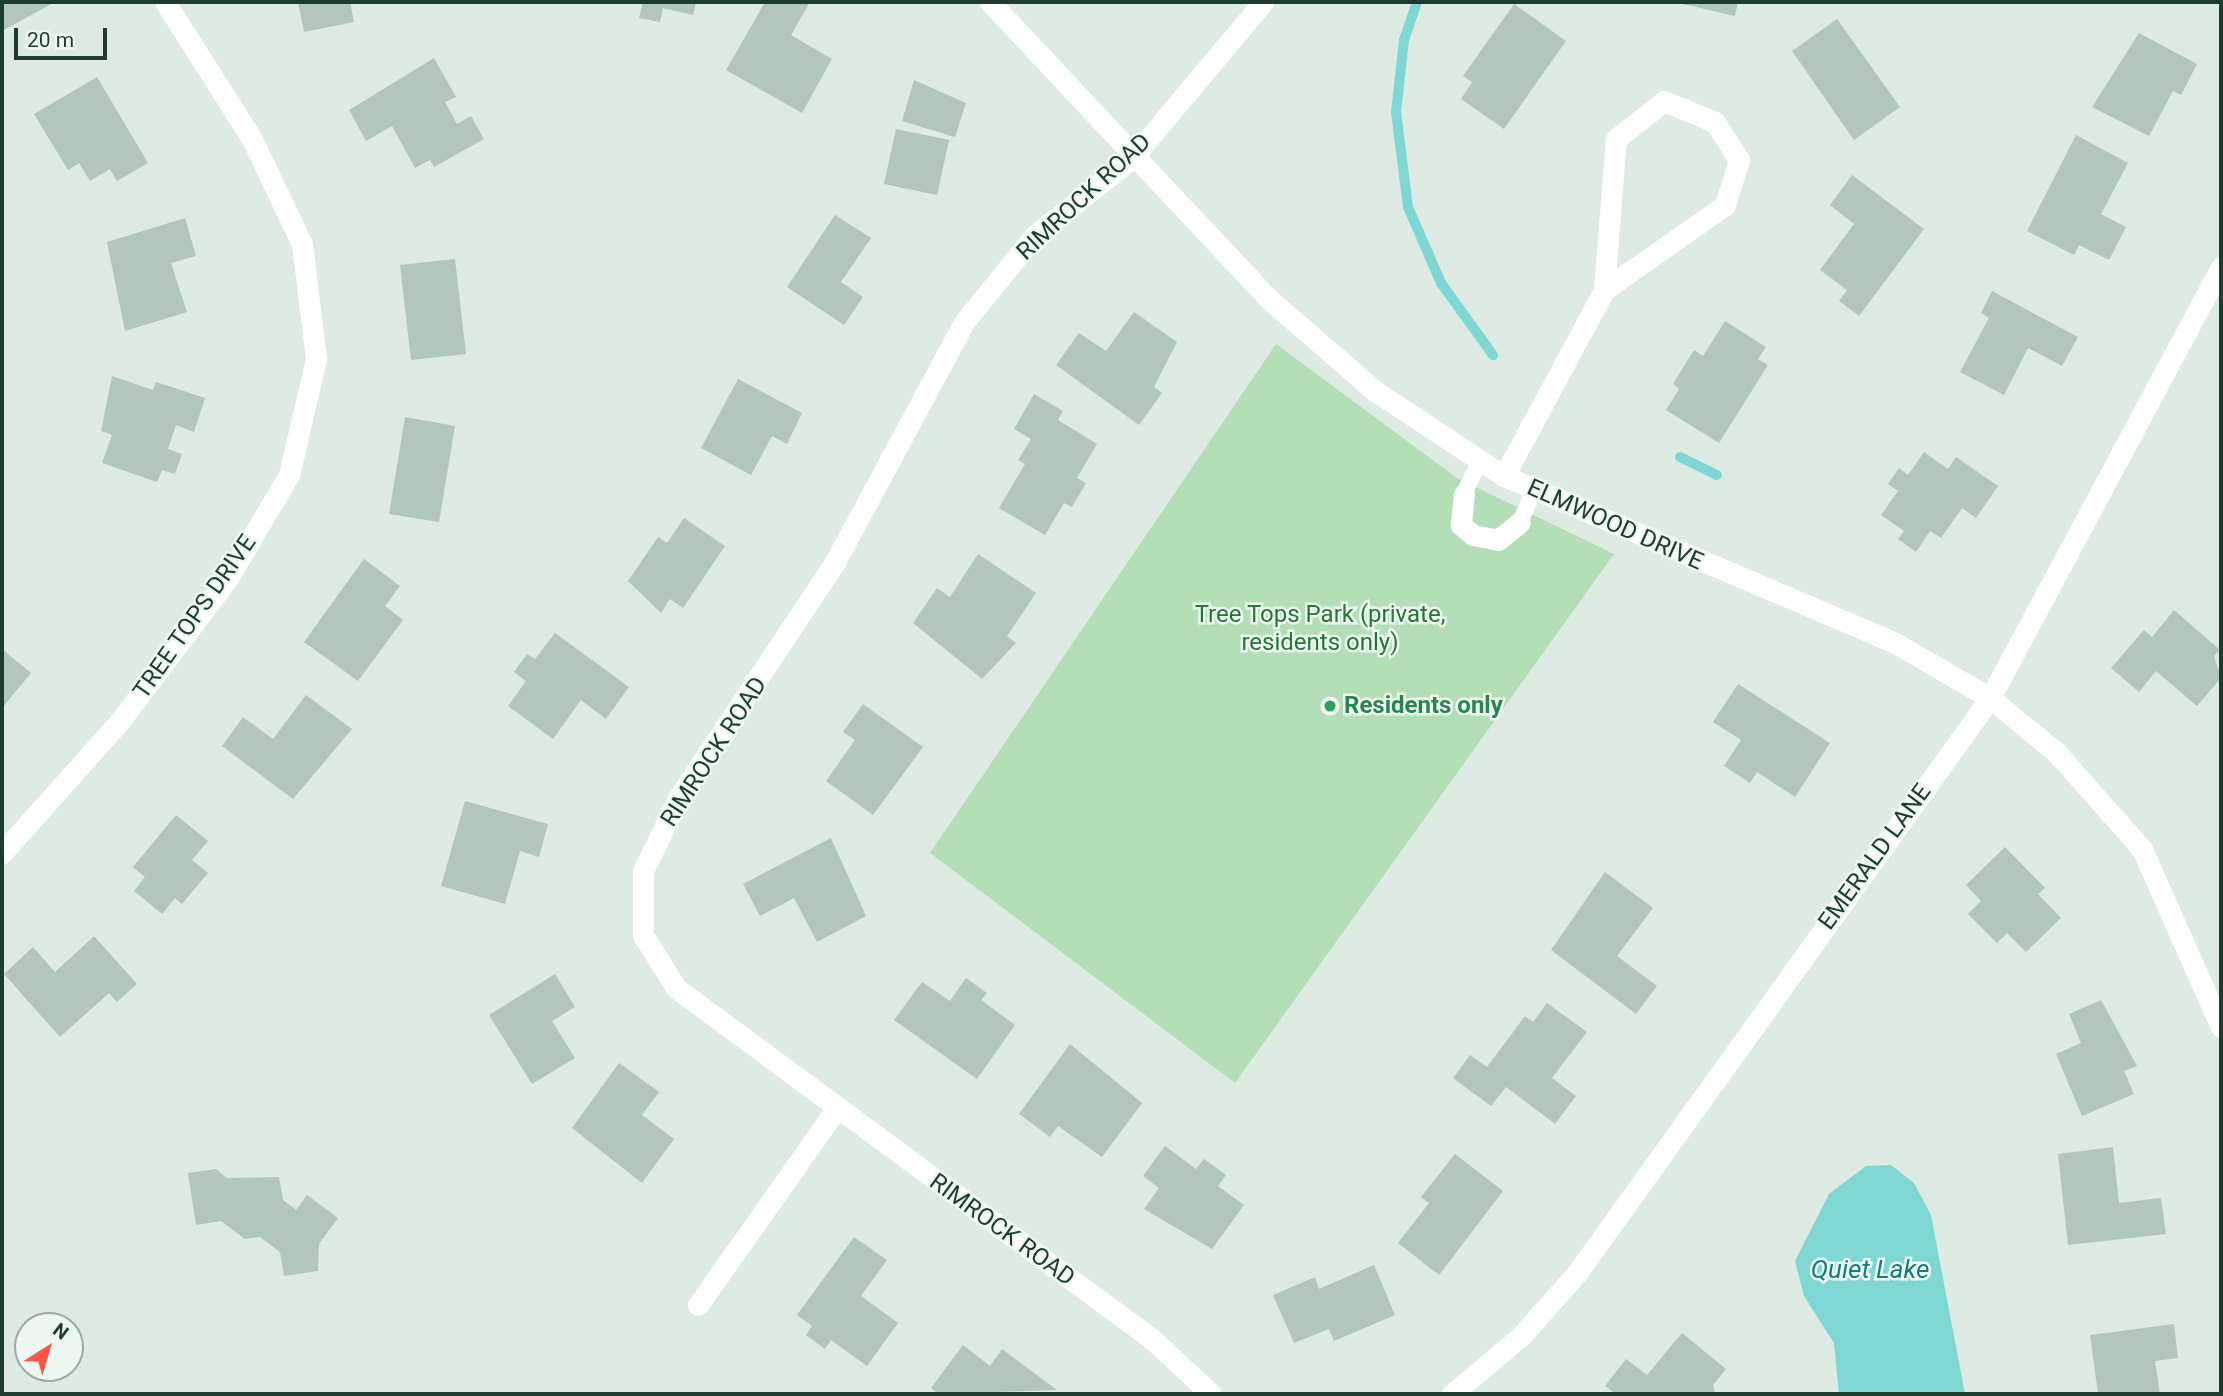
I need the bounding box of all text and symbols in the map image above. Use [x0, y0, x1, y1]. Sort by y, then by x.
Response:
scale bar [18, 14, 110, 58]
text: 20 m [27, 28, 74, 52]
street label: RIMROCK ROAD [1011, 128, 1157, 266]
street label: ELMWOOD DRIVE [1523, 473, 1707, 577]
street label: TREE TOPS DRIVE [128, 529, 262, 705]
park label: Tree Tops Park (private, residents only) [1194, 601, 1446, 657]
street label: RIMROCK ROAD [655, 672, 773, 832]
place label: Residents only [1344, 692, 1503, 720]
marker: Residents only [1322, 698, 1338, 714]
street label: EMERALD LANE [1813, 779, 1937, 935]
street label: RIMROCK ROAD [924, 1168, 1080, 1292]
water label: Quiet Lake [1811, 1254, 1929, 1286]
north arrow [14, 1312, 84, 1382]
text: N [48, 1318, 73, 1345]

